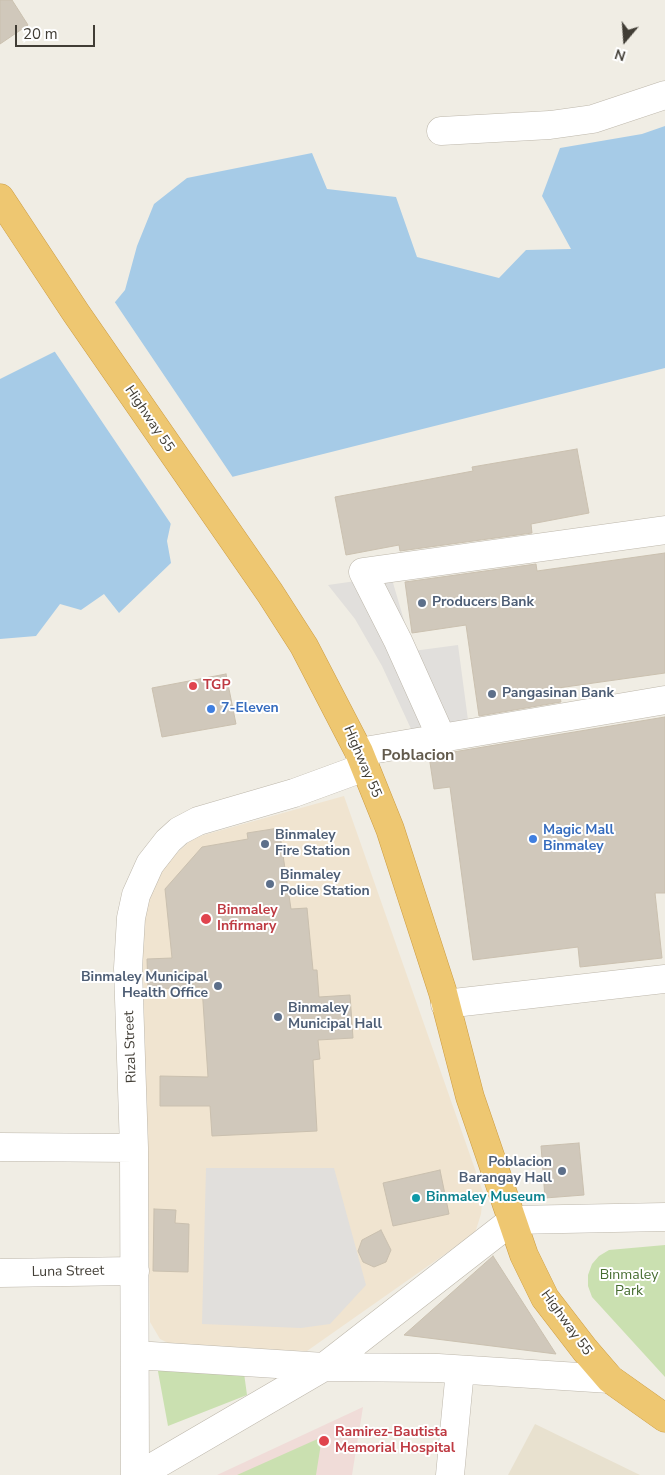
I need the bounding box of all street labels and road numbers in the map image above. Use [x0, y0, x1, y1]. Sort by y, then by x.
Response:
street label: Highway 55 [121, 383, 177, 455]
street label: Highway 55 [339, 723, 385, 801]
street label: Rizal Street [121, 1011, 141, 1083]
street label: Luna Street [32, 1263, 104, 1281]
street label: Highway 55 [537, 1287, 595, 1359]

